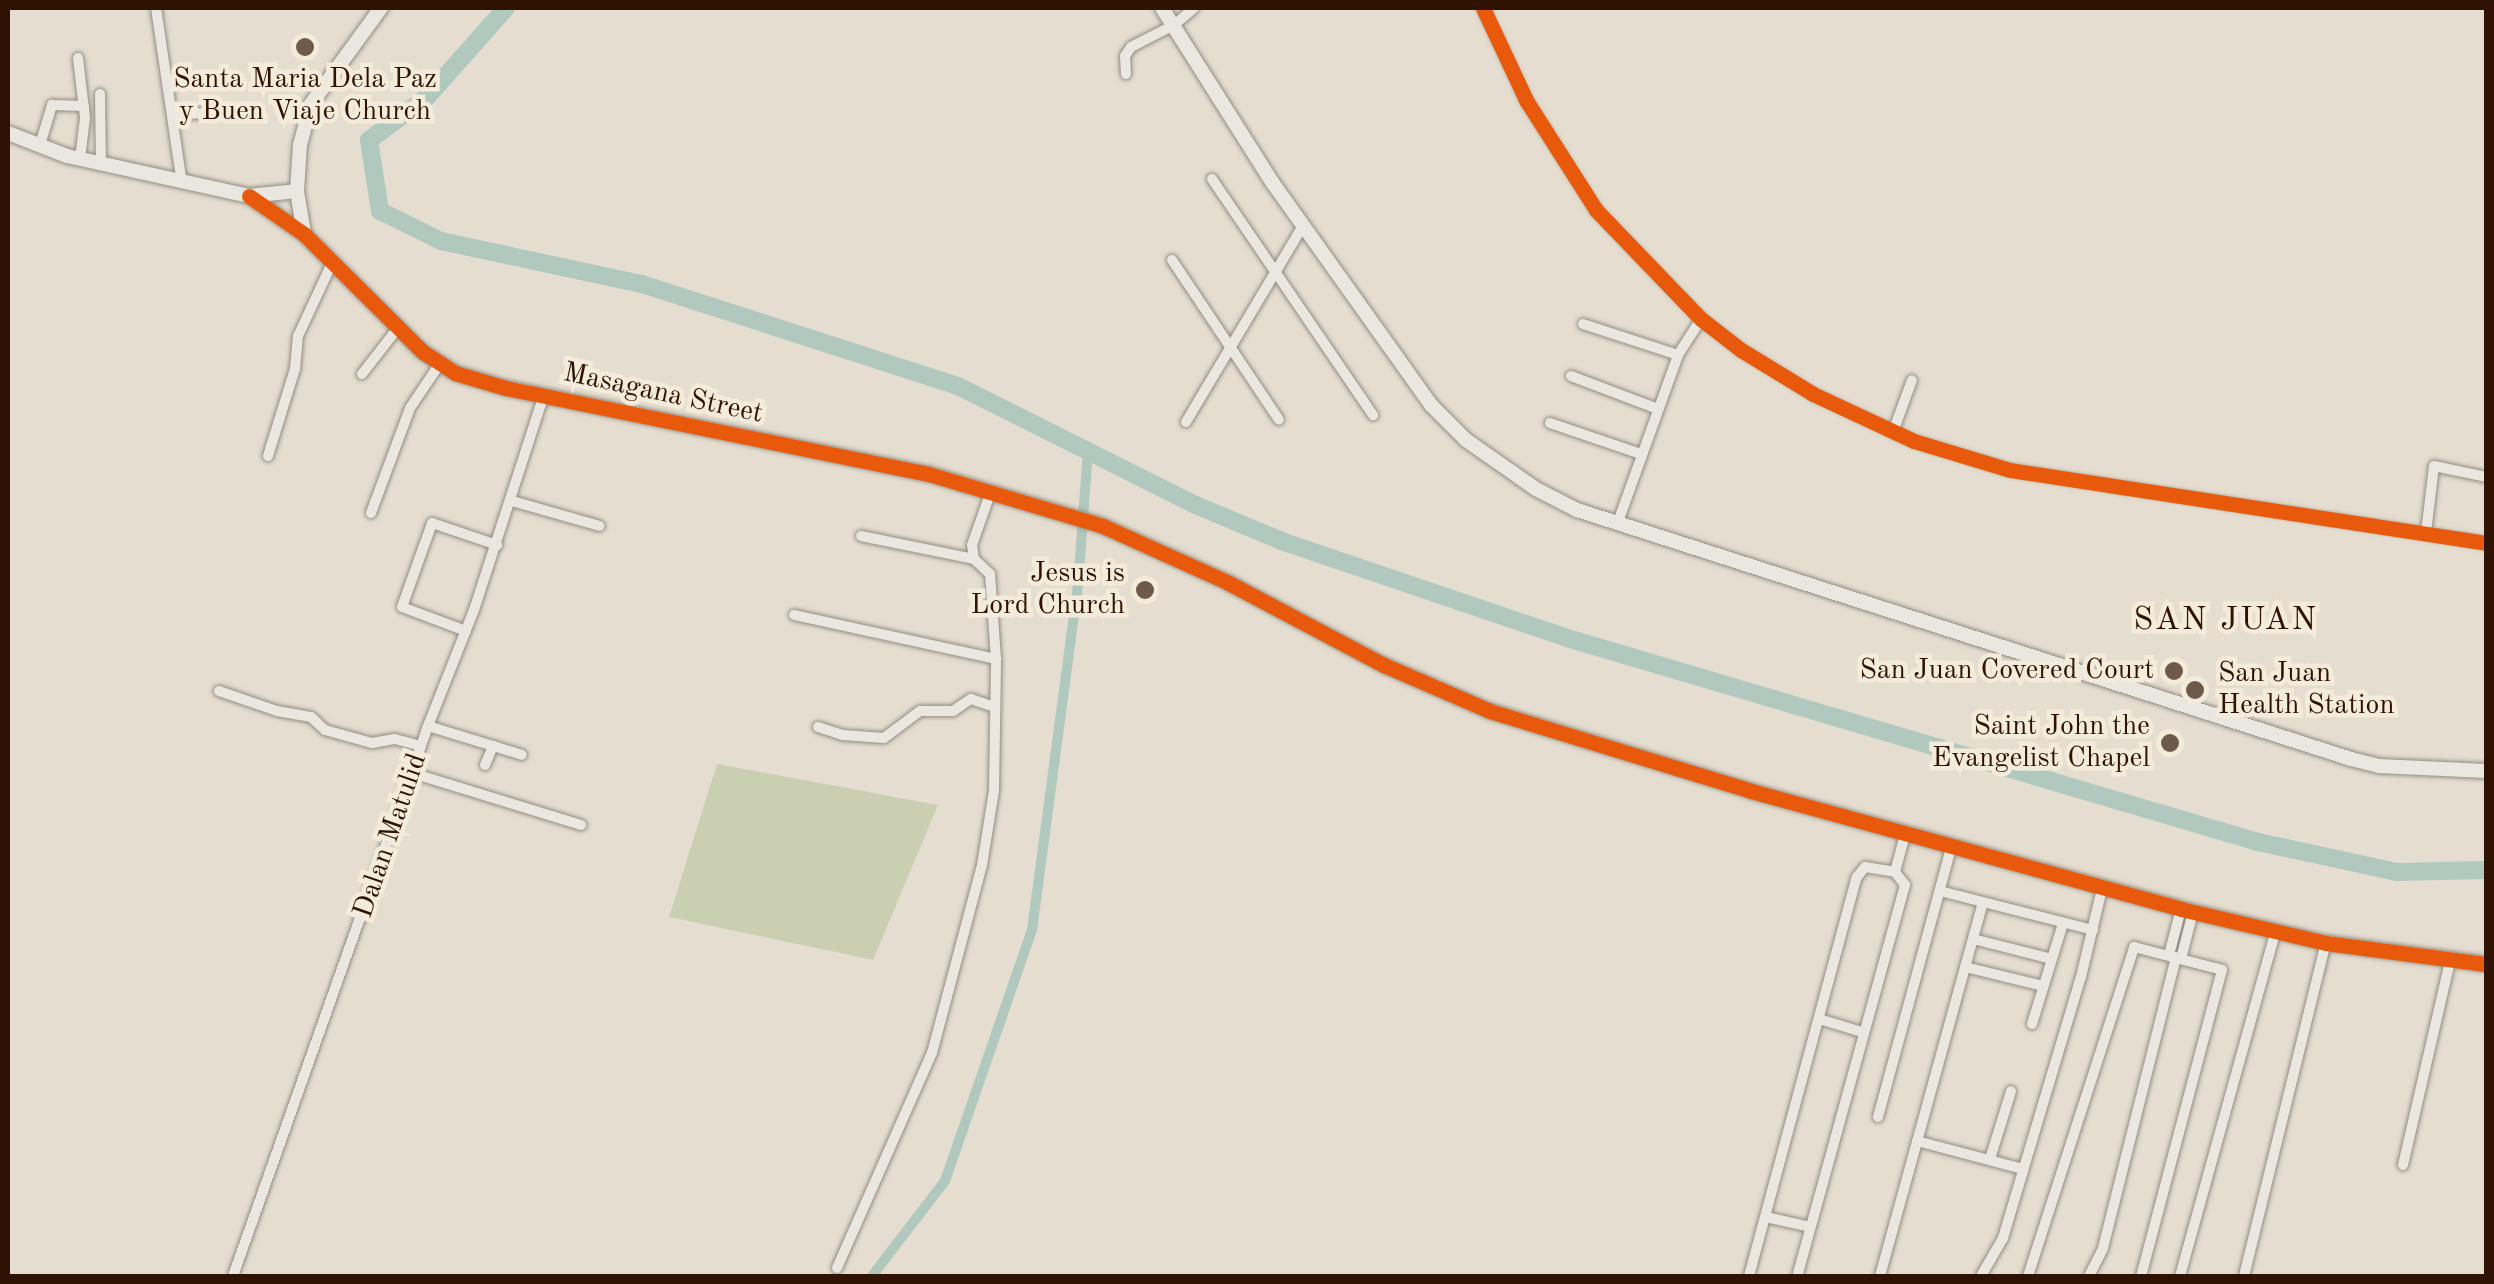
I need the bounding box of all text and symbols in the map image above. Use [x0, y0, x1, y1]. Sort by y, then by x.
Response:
marker: Santa Maria Dela Paz y Buen Viaje Church [294, 36, 316, 58]
place label: Santa Maria Dela Paz y Buen Viaje Church [173, 63, 437, 129]
street label: Masagana Street [560, 356, 766, 432]
place label: Jesus is Lord Church [971, 557, 1125, 623]
marker: Jesus is Lord Church [1134, 579, 1156, 601]
district label: SAN JUAN [2133, 602, 2319, 640]
place label: San Juan Covered Court [1859, 654, 2154, 688]
place label: San Juan Health Station [2218, 657, 2395, 723]
marker: San Juan Covered Court [2163, 660, 2185, 682]
marker: San Juan Health Station [2182, 677, 2208, 703]
place label: Saint John the Evangelist Chapel [1932, 710, 2150, 776]
marker: Saint John the Evangelist Chapel [2159, 732, 2181, 754]
street label: Dalan Matulid [347, 749, 435, 923]

